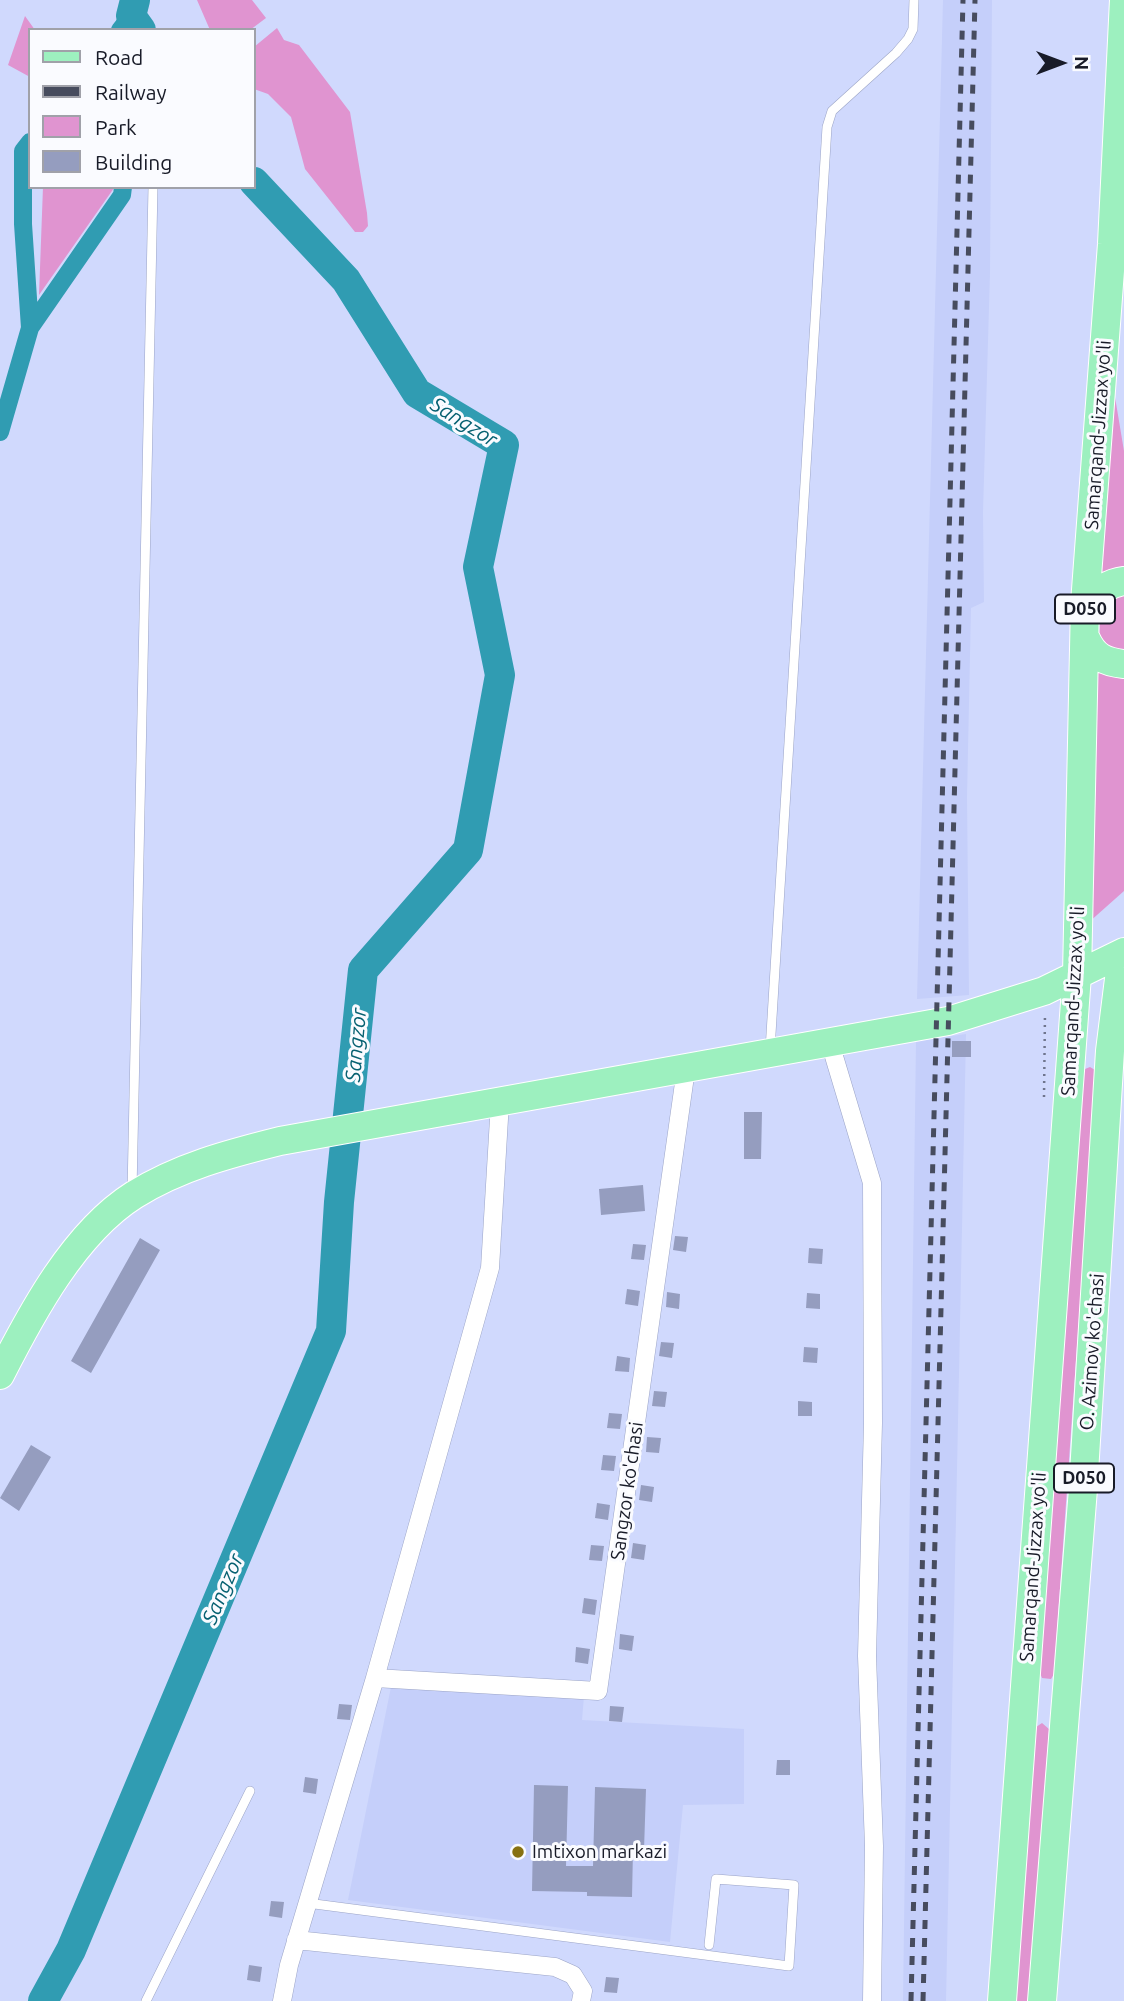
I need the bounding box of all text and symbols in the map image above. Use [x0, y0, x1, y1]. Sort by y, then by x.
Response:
legend [28, 28, 256, 189]
north arrow [1026, 28, 1096, 98]
text: Road [95, 45, 143, 69]
text: N [1071, 56, 1093, 70]
text: Railway [95, 80, 167, 104]
text: Park [95, 115, 137, 139]
text: Building [95, 150, 172, 174]
street label: Samarqand-Jizzax yo'li [1080, 339, 1116, 531]
water label: Sangzor [426, 392, 502, 452]
road number: D050 [1055, 594, 1115, 624]
street label: Samarqand-Jizzax yo'li [1057, 905, 1089, 1097]
water label: Sangzor [340, 1007, 372, 1083]
street label: O. Azimov ko'chasi [1075, 1273, 1109, 1431]
street label: Sangzor ko'chasi [606, 1420, 648, 1562]
road number: D050 [1054, 1464, 1114, 1492]
street label: Samarqand-Jizzax yo'li [1015, 1471, 1051, 1663]
water label: Sangzor [197, 1550, 249, 1628]
place label: Imtixon markazi [532, 1841, 667, 1863]
marker: Imtixon markazi [510, 1844, 526, 1860]

